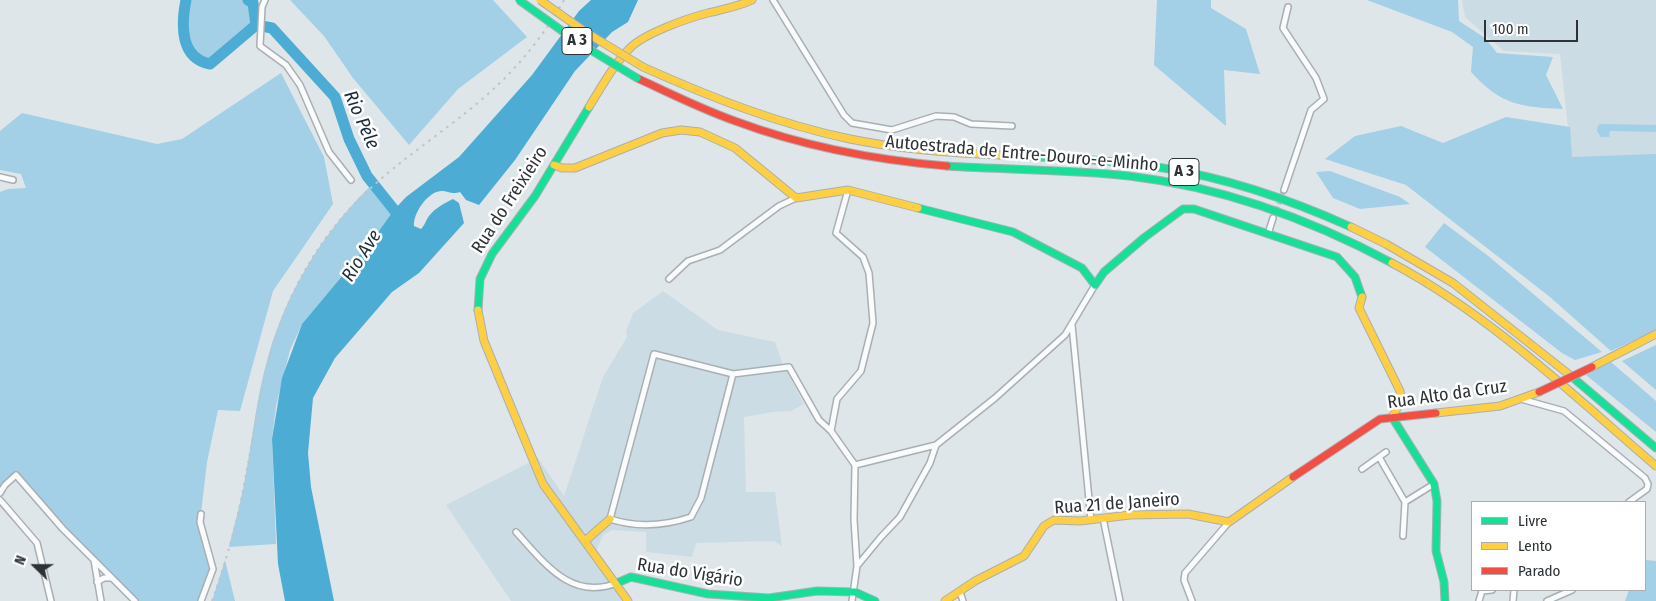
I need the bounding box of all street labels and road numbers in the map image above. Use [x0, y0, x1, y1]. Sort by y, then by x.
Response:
road number: A 3 [562, 27, 592, 54]
street label: Autoestrada de Entre-Douro-e-Minho [885, 131, 1159, 177]
street label: Rua do Freixieiro [467, 142, 553, 258]
road number: A 3 [1169, 158, 1199, 186]
street label: Rua Alto da Cruz [1386, 376, 1508, 414]
street label: Rua 21 de Janeiro [1054, 489, 1180, 519]
street label: Rua do Vigário [636, 554, 744, 592]

